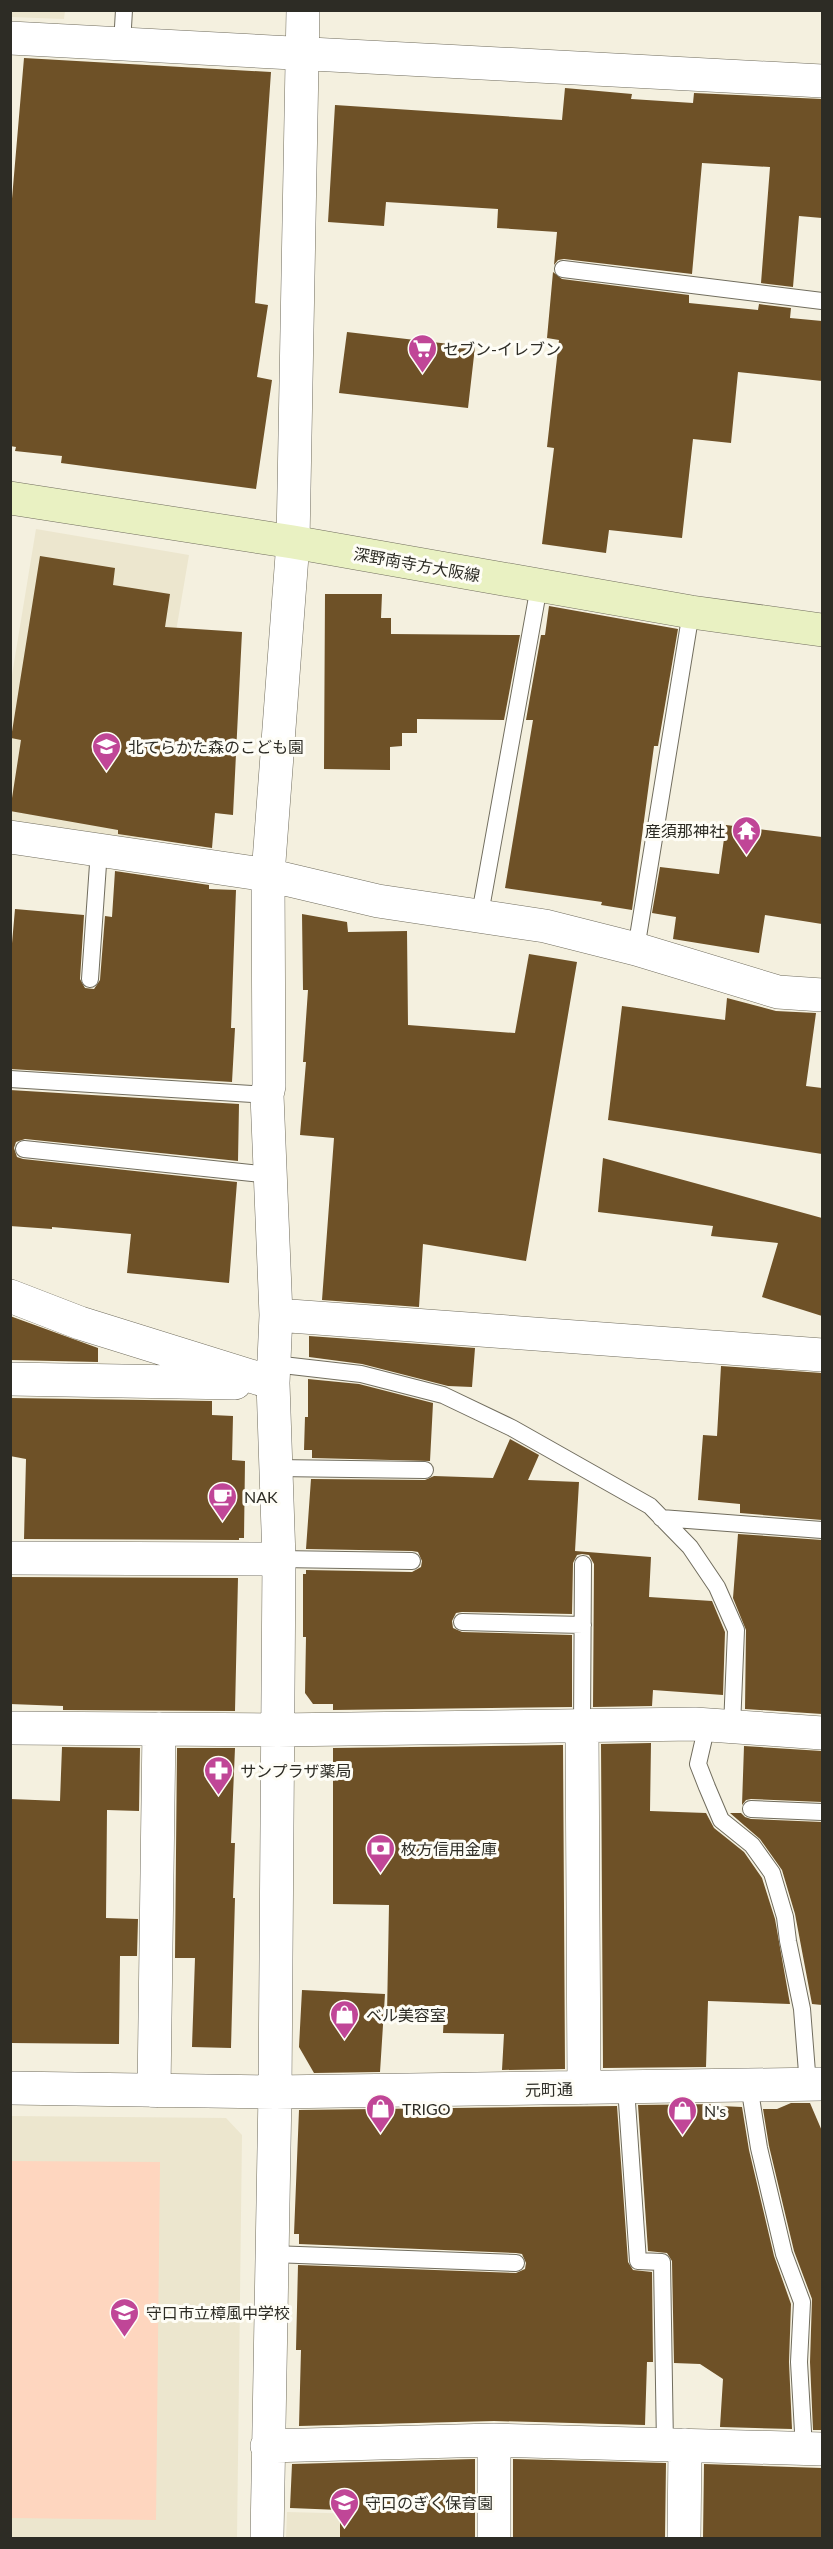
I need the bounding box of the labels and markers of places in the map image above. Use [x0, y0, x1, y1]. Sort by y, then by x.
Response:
supermarket icon: セブン-イレブン [406, 332, 438, 374]
place label: セブン-イレブン [443, 339, 561, 358]
school or university icon: 北てらかた森のこども園 [91, 730, 123, 772]
place label: 北てらかた森のこども園 [128, 737, 304, 756]
temple icon: 産須那神社 [730, 814, 762, 856]
place label: 産須那神社 [645, 821, 725, 840]
cafe icon: NAK [207, 1480, 239, 1522]
place label: NAK [244, 1487, 278, 1506]
pharmacy icon: サンプラザ薬局 [203, 1754, 235, 1796]
place label: サンプラザ薬局 [240, 1761, 352, 1780]
bank icon: 枚方信用金庫 [364, 1832, 396, 1874]
place label: 枚方信用金庫 [401, 1839, 497, 1858]
shop icon: ベル美容室 [329, 1998, 361, 2040]
place label: ベル美容室 [366, 2005, 446, 2024]
shop icon: TRIGO [365, 2092, 397, 2134]
shop icon: N's [667, 2094, 699, 2136]
place label: TRIGO [402, 2099, 451, 2118]
place label: N's [704, 2101, 726, 2120]
school or university icon: 守口市立樟風中学校 [109, 2296, 141, 2338]
place label: 守口市立樟風中学校 [146, 2303, 290, 2322]
school or university icon: 守口のぎく保育園 [328, 2486, 360, 2528]
place label: 守口のぎく保育園 [365, 2493, 493, 2512]

